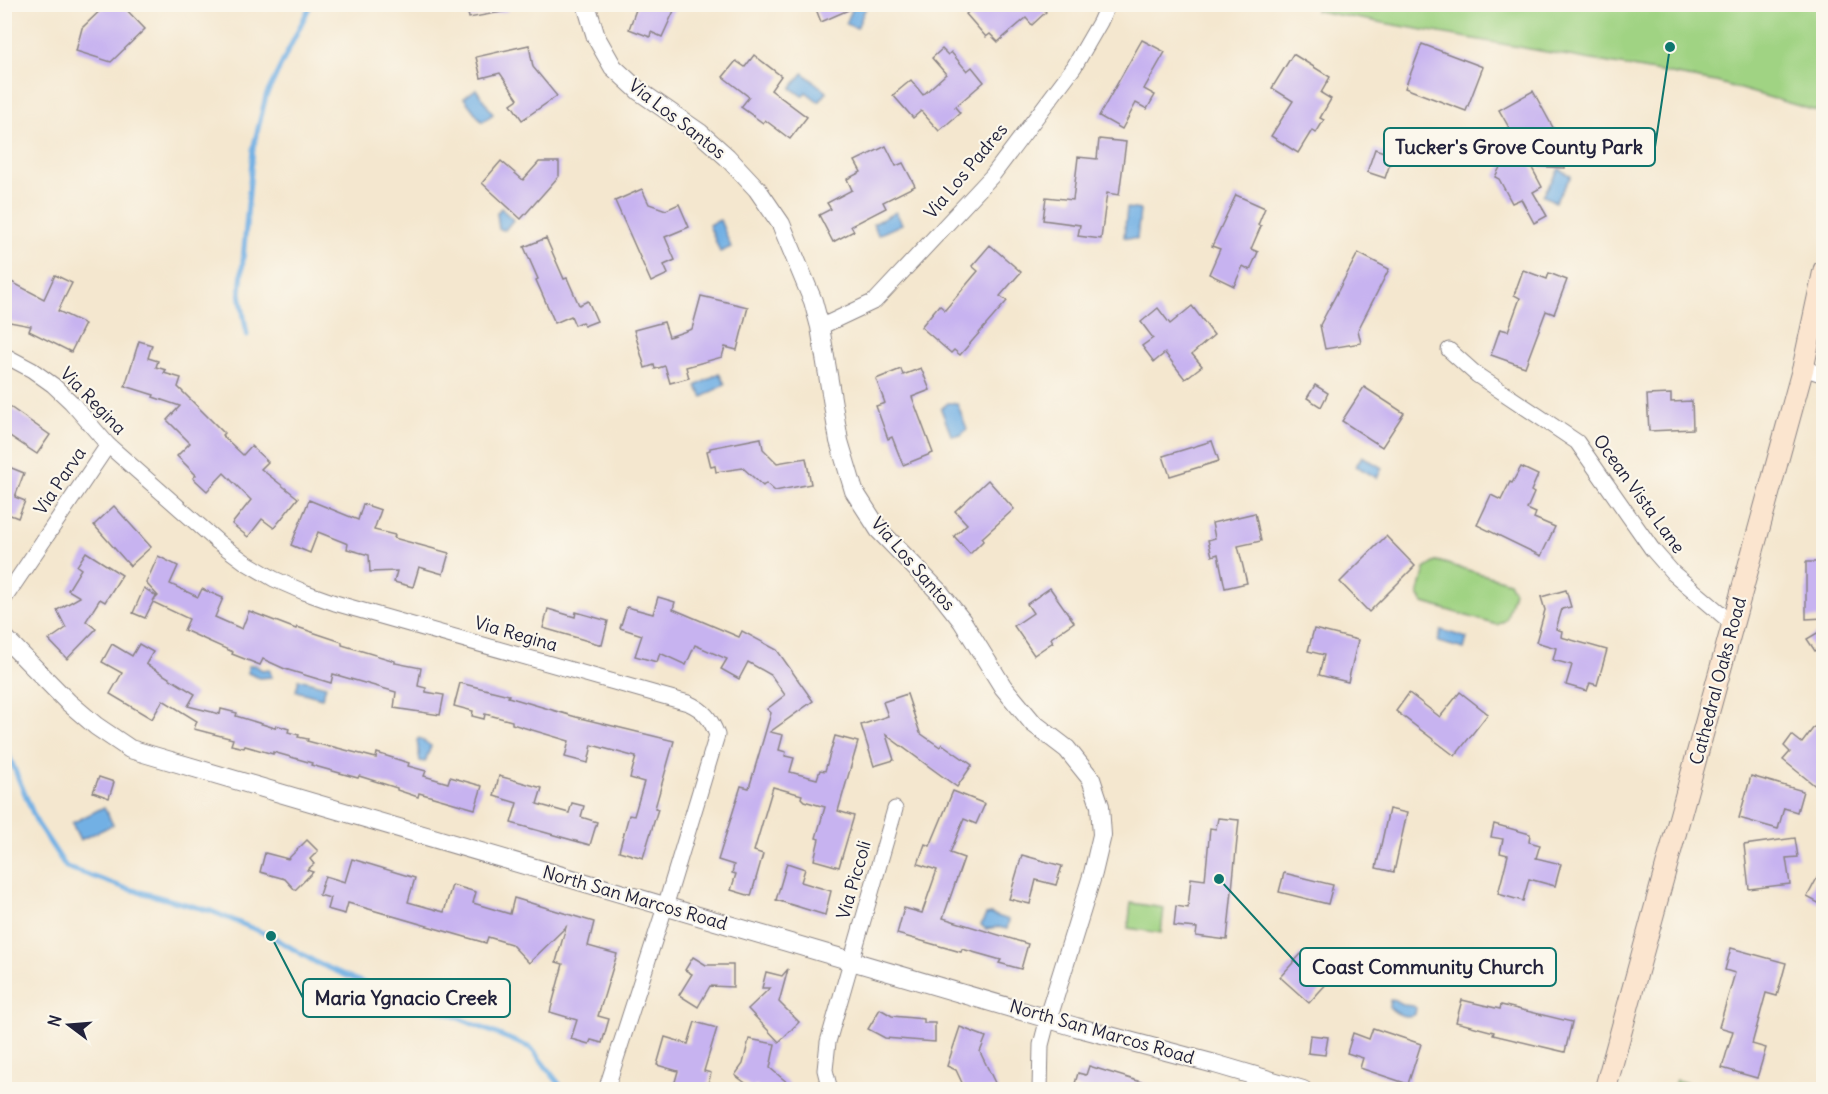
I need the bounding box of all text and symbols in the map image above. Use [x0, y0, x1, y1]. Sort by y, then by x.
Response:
street label: Via Los Santos [624, 74, 730, 164]
street label: Via Los Padres [919, 118, 1012, 223]
callout: Tucker's Grove County Park [1384, 128, 1655, 166]
text: Tucker's Grove County Park [1395, 134, 1643, 159]
street label: Via Regina [55, 362, 131, 439]
street label: Ocean Vista Lane [1588, 430, 1690, 558]
street label: Via Parva [29, 442, 91, 519]
street label: Via Los Santos [866, 512, 960, 615]
street label: Cathedral Oaks Road [1684, 594, 1751, 767]
street label: Via Regina [472, 611, 560, 656]
street label: Via Piccoli [831, 838, 876, 922]
street label: North San Marcos Road [540, 860, 731, 935]
callout: Coast Community Church [1300, 948, 1556, 986]
text: Coast Community Church [1312, 954, 1544, 979]
callout: Maria Ygnacio Creek [303, 979, 510, 1017]
text: Maria Ygnacio Creek [314, 985, 498, 1010]
street label: North San Marcos Road [1007, 994, 1198, 1069]
north arrow [39, 995, 99, 1055]
text: N [43, 1013, 66, 1029]

